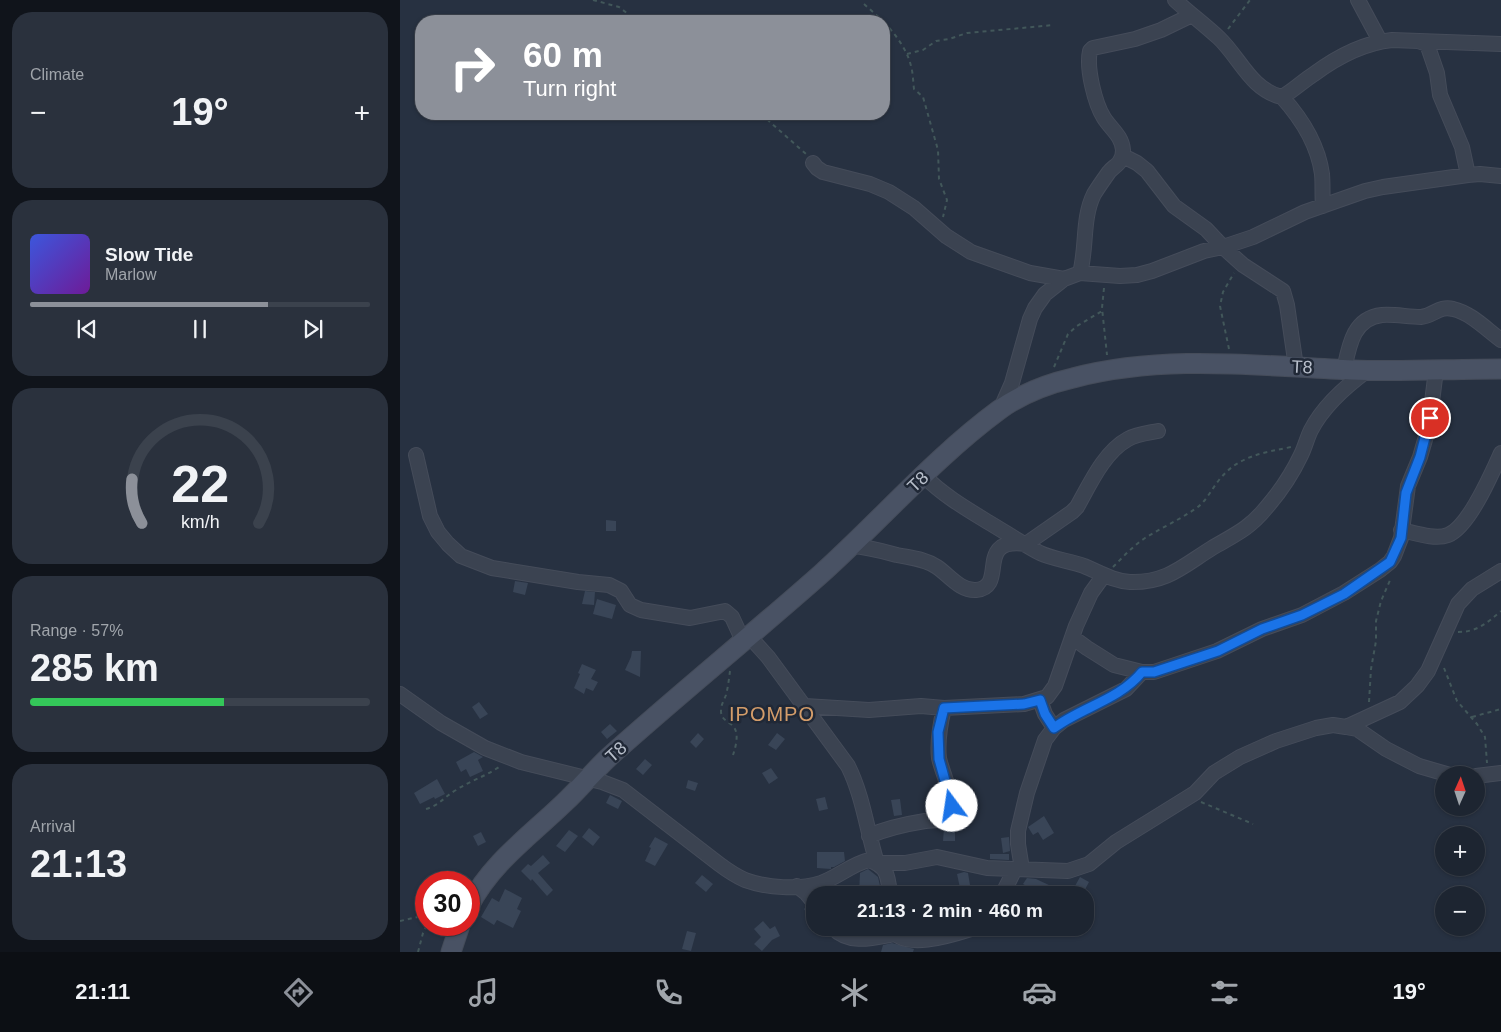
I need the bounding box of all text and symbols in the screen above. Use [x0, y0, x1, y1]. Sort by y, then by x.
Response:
icon: right [440, 35, 505, 100]
text: 60 m [523, 35, 603, 74]
text: Climate [30, 66, 84, 83]
text: Turn right [523, 76, 616, 101]
text: 19° [171, 91, 229, 133]
text: − [30, 97, 46, 128]
text: + [354, 97, 370, 128]
text: Slow Tide [105, 244, 193, 265]
text: Marlow [105, 266, 157, 283]
icon: previous [73, 315, 101, 343]
icon: pause [186, 315, 214, 343]
icon: next [299, 315, 327, 343]
street label: T8 [1291, 356, 1313, 378]
pin [1409, 397, 1451, 439]
icon: arrive [1416, 404, 1444, 432]
text: 22 [171, 455, 229, 513]
street label: T8 [903, 468, 933, 496]
text: km/h [181, 512, 219, 532]
text: Range · 57% [30, 622, 123, 639]
text: 285 km [30, 647, 159, 689]
district label: IPOMPO [729, 703, 815, 725]
street label: T8 [601, 738, 631, 766]
north arrow [1435, 766, 1485, 816]
map controls [1435, 766, 1485, 936]
position arrow [925, 779, 977, 831]
text: Arrival [30, 818, 75, 835]
button: + [1435, 826, 1485, 876]
text: 21:13 [30, 843, 127, 885]
speed limit sign: 30 [415, 871, 480, 936]
button: − [1435, 886, 1485, 936]
text: 21:13 · 2 min · 460 m [857, 900, 1043, 921]
icon: directions [281, 975, 316, 1010]
icon: music [466, 975, 501, 1010]
icon: phone [651, 975, 686, 1010]
icon: climate [837, 975, 872, 1010]
icon: car [1022, 975, 1057, 1010]
icon: filters [1207, 975, 1242, 1010]
text: 21:11 [75, 979, 130, 1004]
text: 19° [1393, 979, 1426, 1004]

